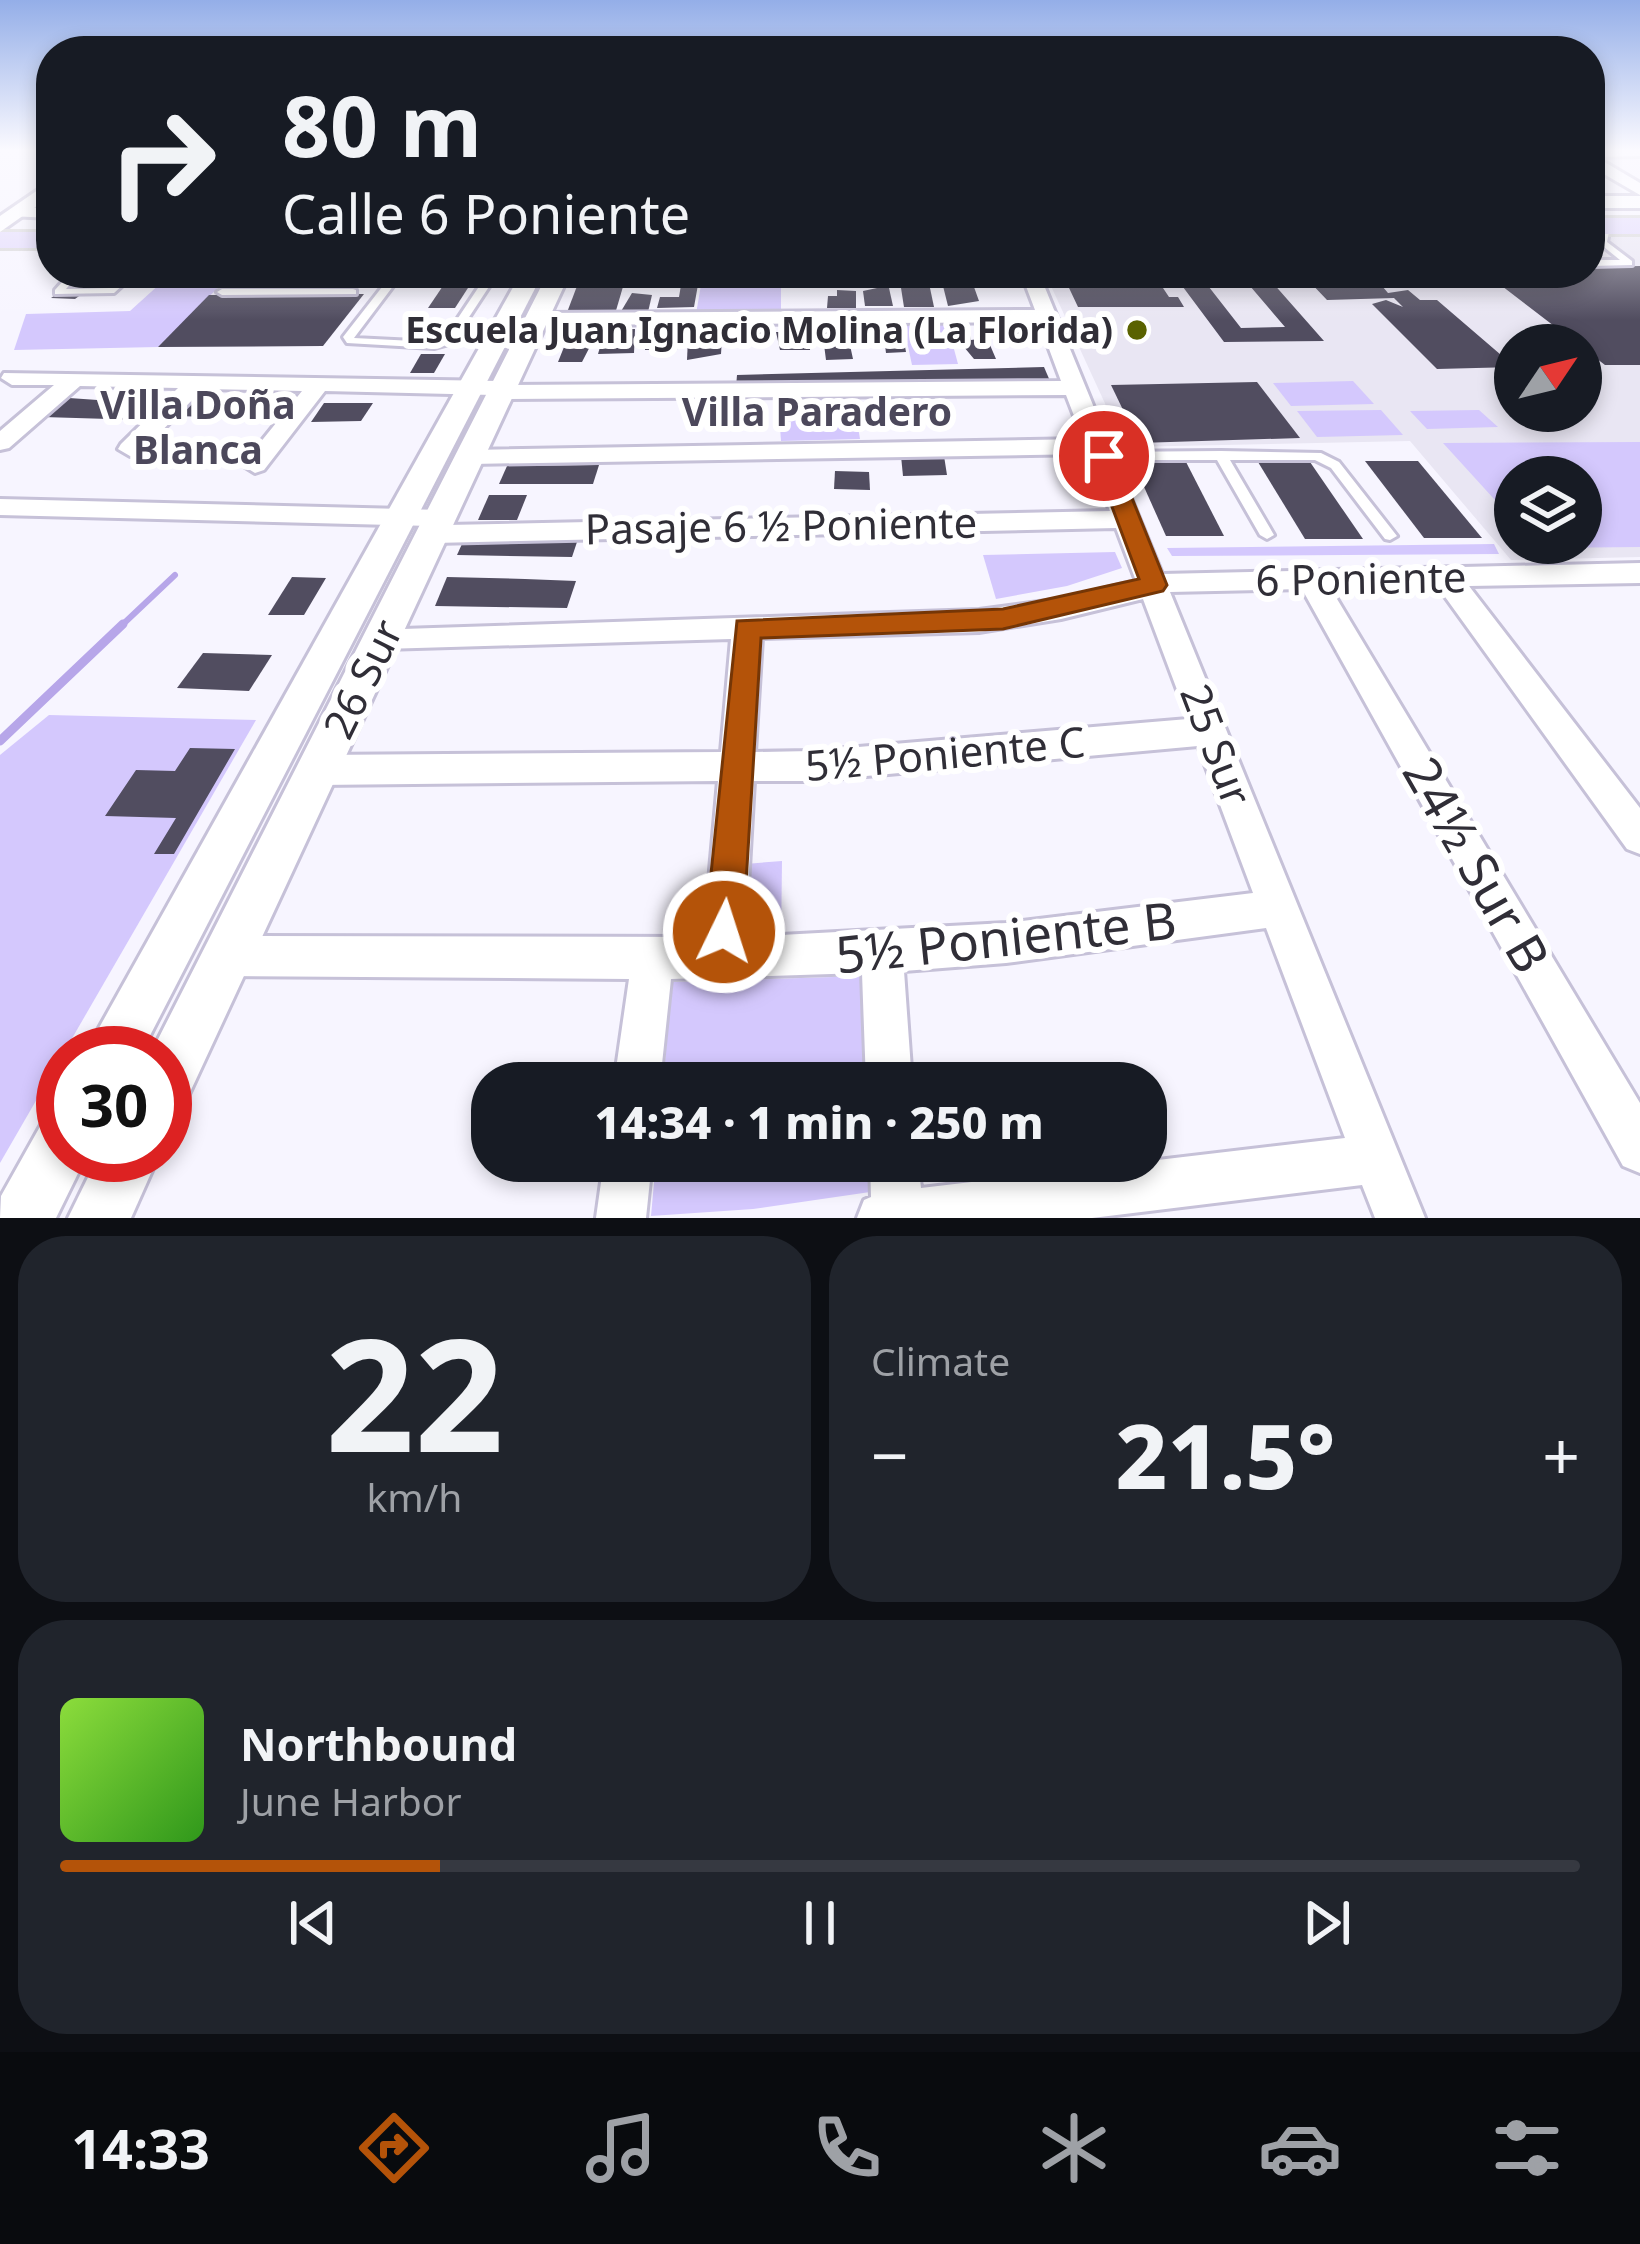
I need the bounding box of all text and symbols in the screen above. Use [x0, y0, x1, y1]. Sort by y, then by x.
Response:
text: 80 m [282, 67, 482, 182]
icon: right [84, 84, 240, 240]
text: Calle 6 Poniente [282, 176, 690, 250]
place label: Escuela Juan Ignacio Molina (La Florida) [405, 305, 1113, 354]
marker: Escuela Juan Ignacio Molina (La Florida) [1124, 317, 1150, 343]
north arrow [1494, 324, 1602, 432]
map controls [1494, 324, 1602, 564]
district label: Villa Doña Blanca [100, 377, 296, 475]
district label: Villa Paradero [682, 384, 952, 437]
pin [1053, 405, 1155, 507]
icon: arrive [1071, 423, 1137, 489]
button: layers [1494, 456, 1602, 564]
street label: Pasaje 6 ½ Poniente [584, 493, 978, 556]
street label: 6 Poniente [1255, 547, 1467, 608]
street label: 26 Sur [309, 610, 415, 747]
street label: 25 Sur [1168, 676, 1266, 813]
street label: 5½ Poniente C [802, 712, 1087, 793]
street label: 24½ Sur B [1388, 743, 1568, 985]
position arrow [661, 869, 787, 995]
street label: 5½ Poniente B [832, 883, 1180, 989]
speed limit sign: 30 [36, 1026, 192, 1182]
text: 14:34 · 1 min · 250 m [594, 1091, 1044, 1152]
text: 22 [325, 1285, 504, 1498]
text: Climate [871, 1334, 1010, 1387]
text: 21.5° [1116, 1393, 1335, 1515]
text: − [871, 1409, 909, 1499]
text: + [1542, 1409, 1580, 1499]
text: km/h [367, 1470, 462, 1523]
text: Northbound [240, 1713, 517, 1774]
text: June Harbor [240, 1774, 462, 1827]
icon: previous [280, 1890, 346, 1956]
icon: pause [787, 1890, 853, 1956]
icon: next [1294, 1890, 1360, 1956]
icon: directions [352, 2106, 436, 2190]
icon: music [579, 2106, 663, 2190]
icon: phone [805, 2106, 889, 2190]
icon: climate [1032, 2106, 1116, 2190]
icon: car [1258, 2106, 1342, 2190]
icon: filters [1485, 2106, 1569, 2190]
text: 14:33 [71, 2111, 210, 2185]

